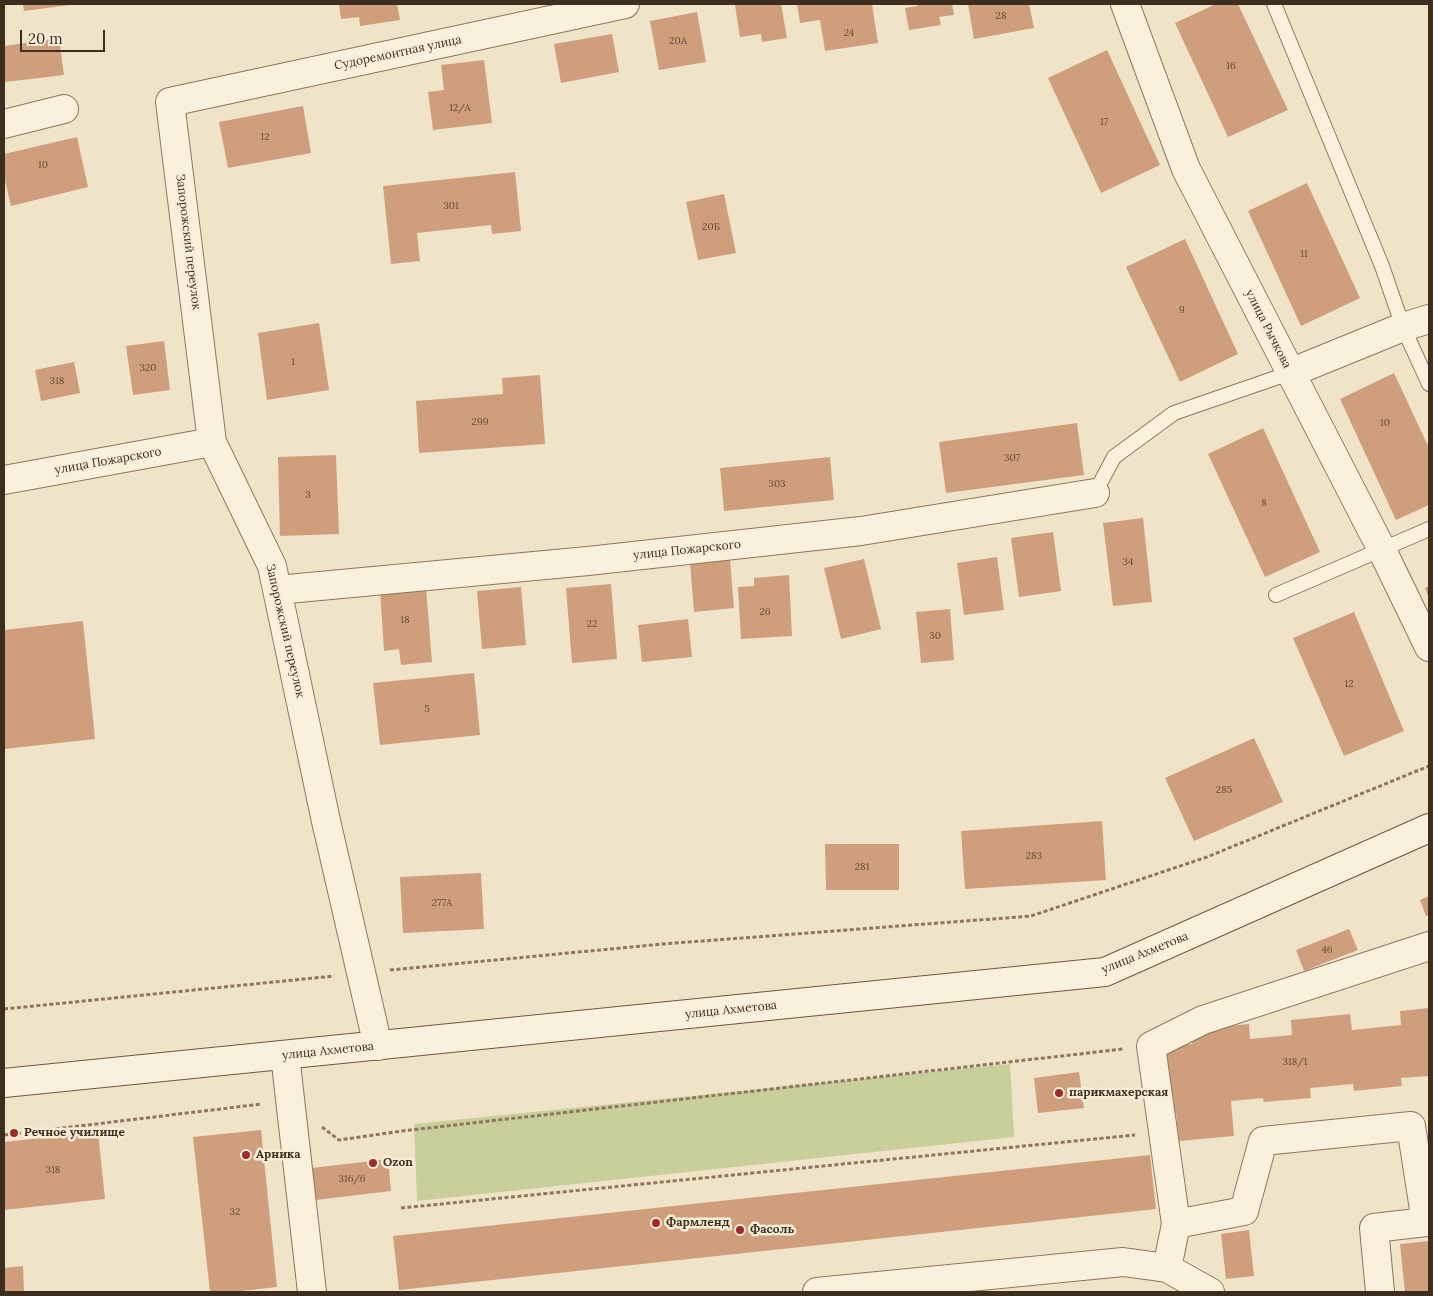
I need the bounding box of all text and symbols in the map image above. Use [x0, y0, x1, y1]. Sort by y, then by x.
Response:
house number: 28 [996, 10, 1006, 22]
scale bar [22, 20, 108, 52]
house number: 24 [844, 27, 854, 39]
text: 20 m [28, 29, 63, 48]
street label: Судоремонтная улица [333, 32, 463, 74]
house number: 20А [669, 35, 687, 47]
house number: 16 [1226, 60, 1236, 72]
house number: 12/А [449, 102, 471, 114]
house number: 17 [1100, 116, 1108, 128]
house number: 12 [260, 131, 270, 143]
house number: 10 [38, 159, 48, 171]
street label: Запорожский переулок [173, 173, 203, 311]
house number: 301 [443, 200, 459, 212]
house number: 20Б [702, 221, 720, 233]
house number: 11 [1300, 248, 1308, 260]
street label: улица Рычкова [1242, 287, 1294, 371]
house number: 9 [1179, 304, 1185, 316]
house number: 1 [291, 356, 295, 368]
house number: 320 [139, 362, 157, 374]
house number: 318 [50, 375, 64, 387]
house number: 299 [472, 416, 488, 428]
house number: 10 [1380, 417, 1390, 429]
street label: улица Пожарского [53, 445, 163, 477]
house number: 307 [1004, 452, 1020, 464]
house number: 303 [768, 478, 786, 490]
house number: 3 [305, 489, 311, 501]
house number: 8 [1261, 497, 1267, 509]
street label: улица Пожарского [632, 537, 742, 563]
house number: 34 [1123, 556, 1133, 568]
street label: Запорожский переулок [263, 563, 307, 699]
house number: 26 [759, 606, 771, 618]
house number: 18 [400, 614, 410, 626]
house number: 22 [587, 618, 597, 630]
house number: 30 [929, 630, 941, 642]
house number: 12 [1344, 678, 1354, 690]
house number: 5 [424, 703, 430, 715]
house number: 285 [1216, 784, 1232, 796]
house number: 283 [1026, 850, 1042, 862]
house number: 281 [855, 861, 869, 873]
house number: 277А [432, 897, 452, 909]
street label: улица Ахметова [1100, 929, 1190, 977]
house number: 46 [1321, 944, 1333, 956]
street label: улица Ахметова [684, 998, 778, 1022]
street label: улица Ахметова [281, 1039, 375, 1063]
house number: 318/1 [1282, 1056, 1308, 1068]
place label: парикмахерская [1069, 1086, 1168, 1100]
marker: парикмахерская [1053, 1087, 1065, 1099]
place label: Речное училище [24, 1126, 125, 1140]
marker: Речное училище [8, 1127, 20, 1139]
place label: Арника [256, 1148, 300, 1162]
marker: Арника [240, 1149, 252, 1161]
place label: Ozon [383, 1156, 413, 1170]
marker: Ozon [367, 1157, 379, 1169]
house number: 318 [46, 1164, 60, 1176]
house number: 316/6 [338, 1173, 366, 1185]
house number: 32 [230, 1206, 240, 1218]
place label: Фармленд [666, 1216, 730, 1230]
marker: Фармленд [650, 1217, 662, 1229]
place label: Фасоль [750, 1223, 794, 1237]
marker: Фасоль [734, 1224, 746, 1236]

